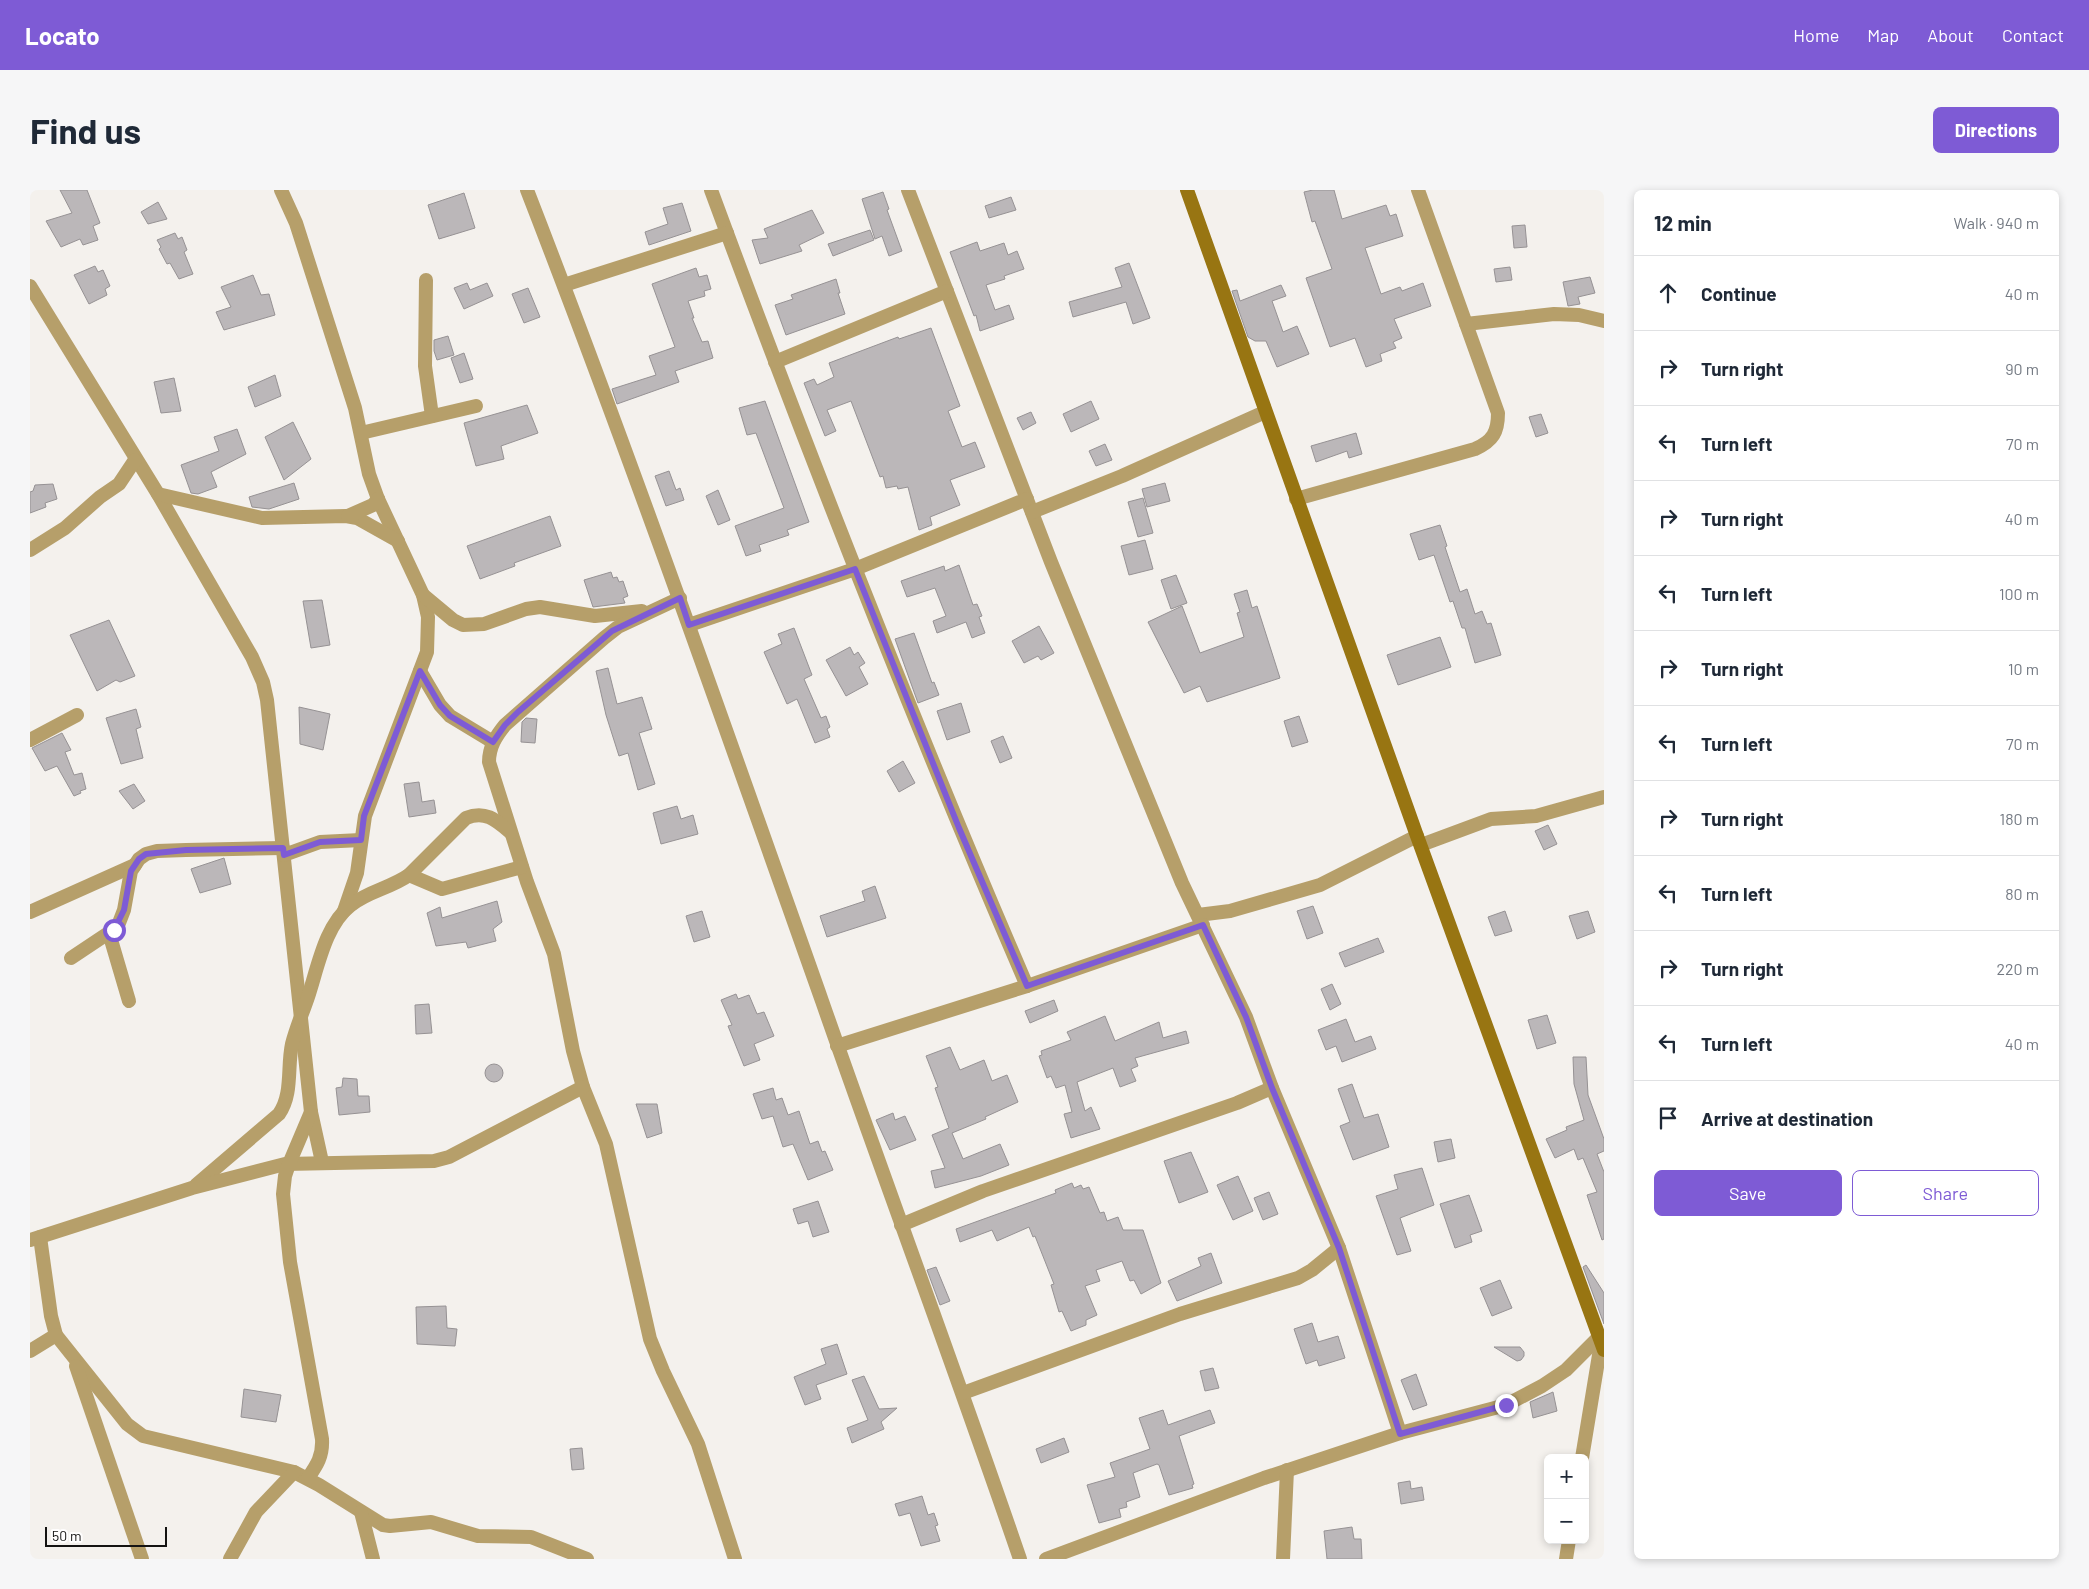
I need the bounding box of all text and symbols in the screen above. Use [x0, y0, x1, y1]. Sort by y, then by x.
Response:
text: Locato [25, 21, 100, 50]
text: Home [1793, 24, 1839, 46]
text: Map [1867, 24, 1899, 46]
text: About [1927, 24, 1974, 46]
text: Contact [2002, 24, 2064, 46]
button: Directions [1933, 107, 2059, 153]
text: Find us [30, 109, 141, 151]
text: 12 min [1654, 210, 1712, 235]
text: Walk · 940 m [1953, 213, 2039, 232]
icon: ahead [1654, 279, 1682, 307]
text: Continue [1701, 282, 1777, 305]
text: 40 m [2005, 284, 2039, 303]
icon: right [1654, 354, 1682, 382]
text: Turn right [1701, 357, 1783, 380]
text: 90 m [2005, 359, 2039, 378]
icon: left [1654, 429, 1682, 457]
text: Turn left [1701, 432, 1772, 455]
text: 70 m [2006, 434, 2039, 453]
icon: right [1654, 504, 1682, 532]
text: Turn right [1701, 507, 1783, 530]
text: 40 m [2005, 509, 2039, 528]
icon: left [1654, 579, 1682, 607]
text: Turn left [1701, 582, 1772, 605]
text: 100 m [1999, 584, 2039, 603]
icon: right [1654, 654, 1682, 682]
text: Turn right [1701, 657, 1783, 680]
text: 10 m [2008, 659, 2039, 678]
icon: left [1654, 729, 1682, 757]
text: Turn left [1701, 732, 1772, 755]
text: 70 m [2006, 734, 2039, 753]
icon: right [1654, 804, 1682, 832]
text: Turn right [1701, 807, 1783, 830]
text: 180 m [2000, 809, 2039, 828]
icon: left [1654, 879, 1682, 907]
text: Turn left [1701, 882, 1772, 905]
text: 80 m [2005, 884, 2039, 903]
route start [103, 919, 126, 942]
icon: right [1654, 954, 1682, 982]
text: Turn right [1701, 957, 1783, 980]
text: 220 m [1996, 959, 2039, 978]
icon: left [1654, 1029, 1682, 1057]
text: Turn left [1701, 1032, 1772, 1055]
text: 40 m [2005, 1034, 2039, 1053]
icon: arrive [1654, 1104, 1682, 1132]
text: Arrive at destination [1701, 1107, 1873, 1130]
button: Save [1654, 1170, 1842, 1216]
button: Share [1852, 1170, 2039, 1216]
route end [1495, 1394, 1518, 1417]
map controls [1544, 1454, 1589, 1544]
button: + [1544, 1454, 1589, 1499]
button: − [1544, 1499, 1589, 1544]
scale bar [45, 1524, 168, 1547]
text: 50 m [52, 1527, 81, 1544]

